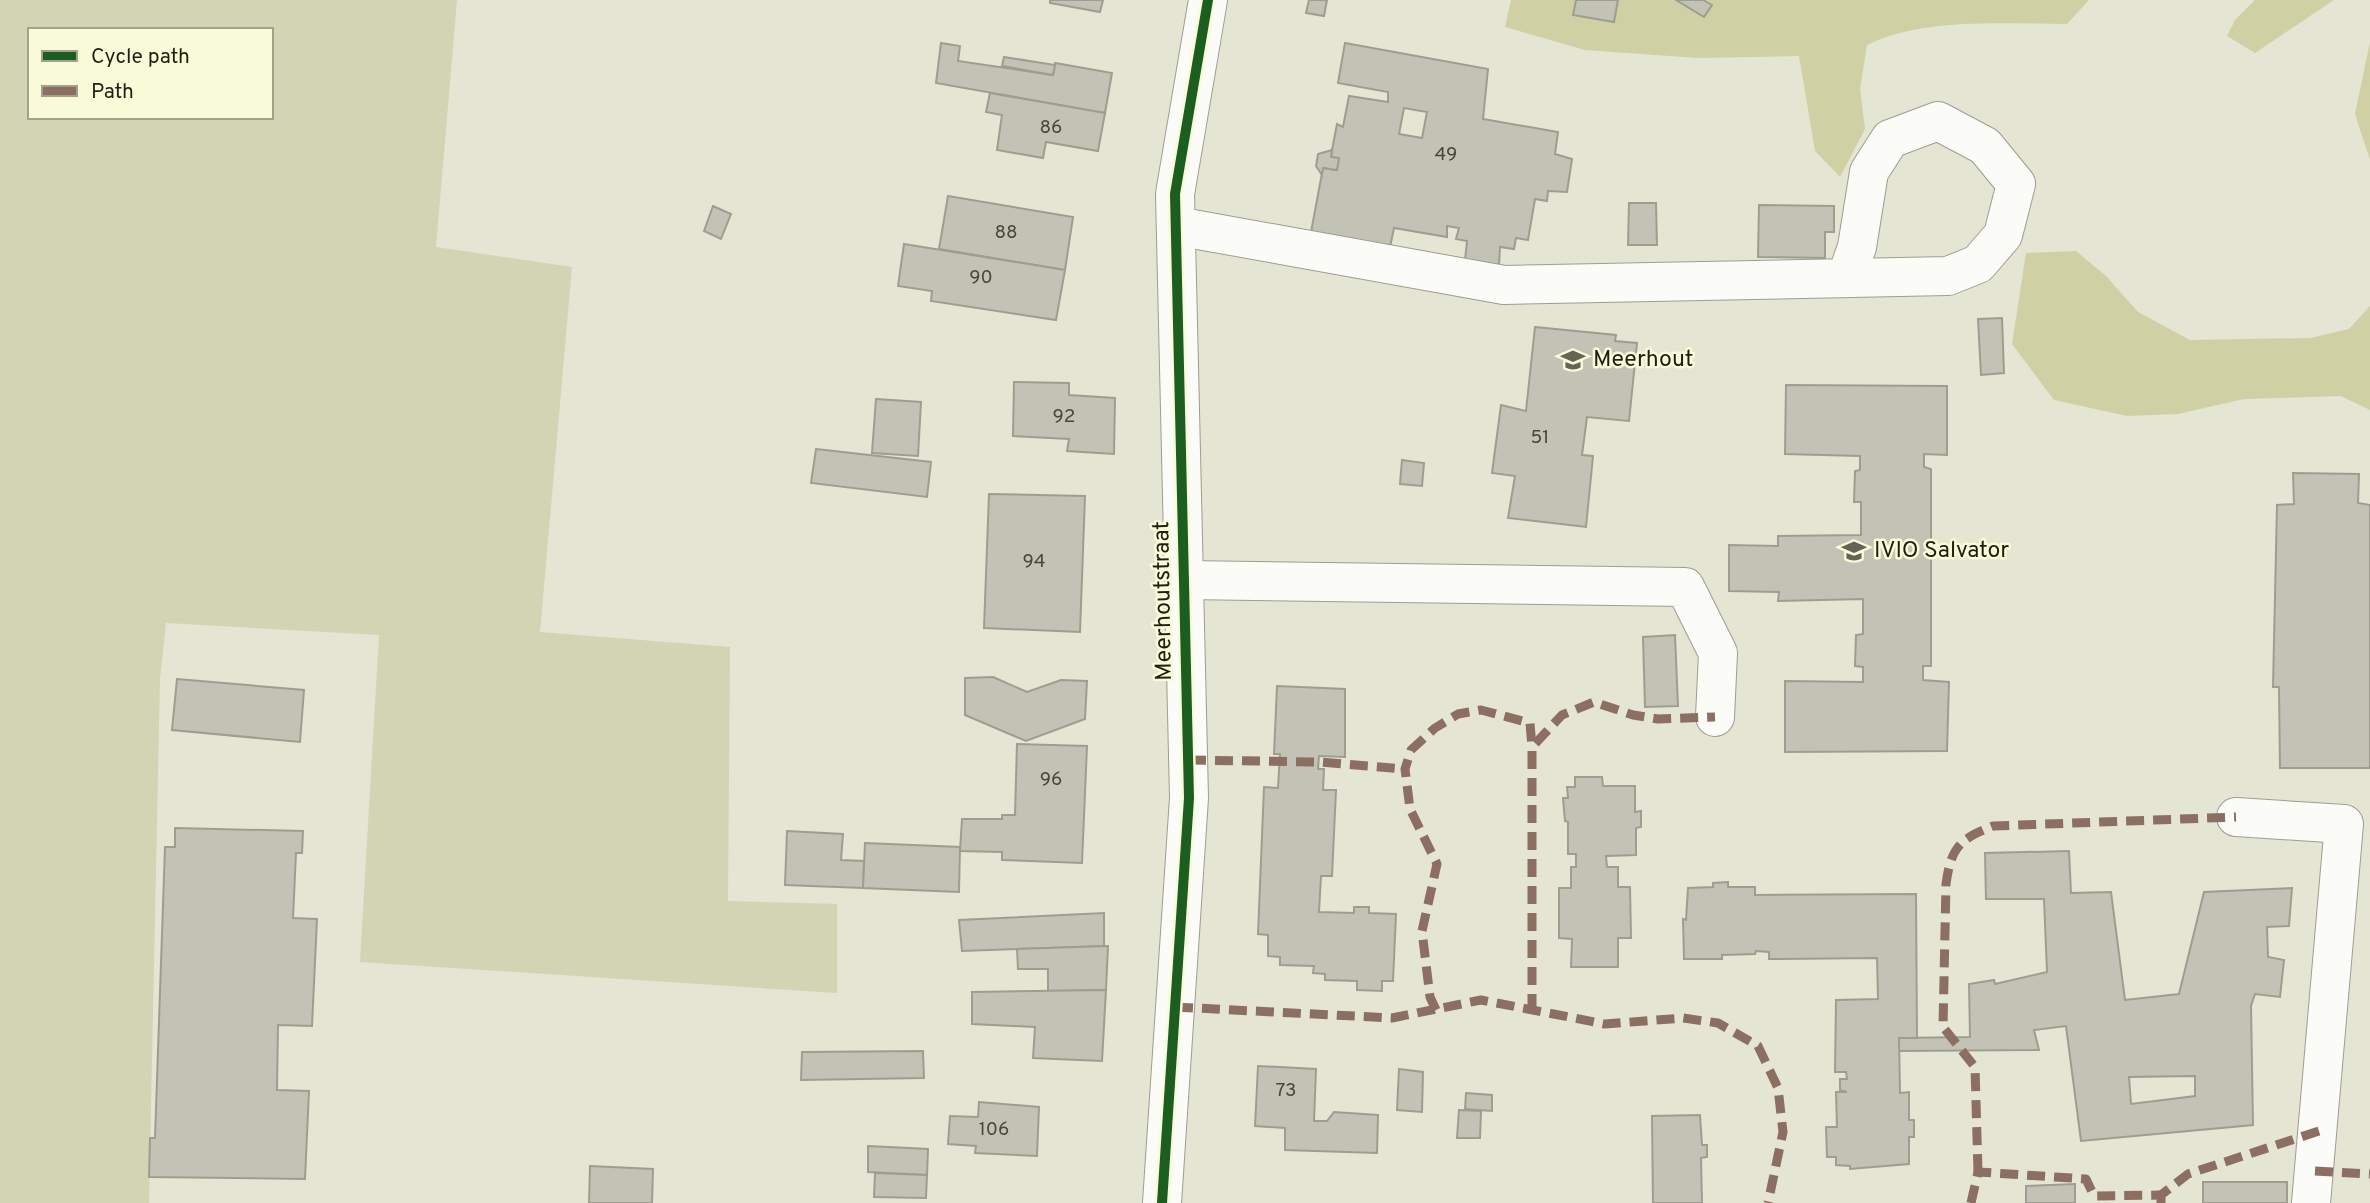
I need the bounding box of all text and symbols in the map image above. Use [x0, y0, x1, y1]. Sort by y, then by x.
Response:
legend [28, 28, 273, 119]
text: Cycle path [91, 44, 190, 71]
text: Path [91, 79, 134, 106]
house number: 86 [1040, 116, 1062, 140]
house number: 49 [1435, 143, 1457, 167]
house number: 88 [994, 221, 1018, 245]
house number: 90 [969, 266, 993, 290]
school or university icon: Meerhout [1559, 346, 1587, 374]
place label: Meerhout [1593, 346, 1694, 375]
house number: 92 [1053, 405, 1075, 429]
house number: 51 [1531, 426, 1549, 450]
street label: Meerhoutstraat [1148, 521, 1180, 681]
school or university icon: IVIO Salvator [1840, 537, 1868, 565]
place label: IVIO Salvator [1874, 537, 2009, 566]
house number: 94 [1022, 550, 1046, 574]
house number: 96 [1040, 768, 1062, 792]
house number: 73 [1275, 1079, 1297, 1103]
house number: 106 [979, 1118, 1009, 1142]

